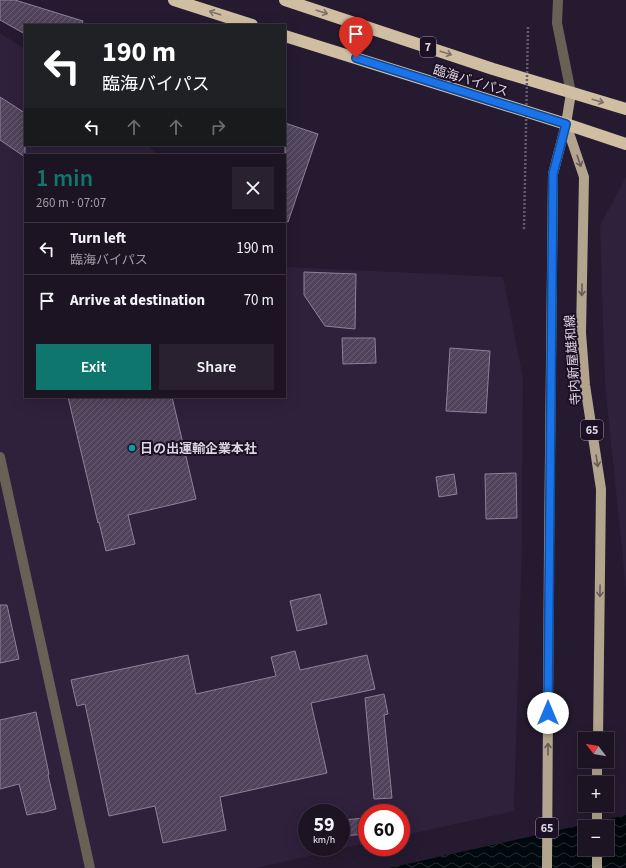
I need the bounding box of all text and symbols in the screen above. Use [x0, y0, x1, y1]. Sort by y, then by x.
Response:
one-way arrow [208, 9, 221, 16]
one-way arrow [316, 9, 329, 16]
pin [339, 17, 373, 58]
icon: arrive [345, 23, 367, 45]
text: 190 m [102, 32, 176, 72]
road number: 7 [420, 37, 436, 57]
icon: left [36, 40, 88, 92]
one-way arrow [439, 50, 452, 57]
street label: 臨海バイパス [431, 61, 511, 101]
text: 臨海バイパス [102, 72, 210, 97]
one-way arrow [592, 98, 605, 105]
icon: left [81, 116, 103, 138]
icon: ahead [123, 116, 145, 138]
icon: ahead [165, 116, 187, 138]
icon: right [207, 116, 229, 138]
one-way arrow [575, 155, 583, 167]
text: 1 min [36, 161, 93, 196]
button: close [232, 167, 274, 209]
text: 260 m · 07:07 [36, 194, 106, 212]
text: Turn left [70, 228, 126, 249]
icon: left [36, 238, 58, 260]
text: 190 m [236, 238, 274, 259]
text: 臨海バイパス [70, 251, 148, 269]
one-way arrow [578, 283, 586, 296]
icon: arrive [36, 290, 58, 312]
text: Arrive at destination [70, 290, 205, 311]
text: 70 m [244, 290, 274, 311]
street label: 寺内新屋雄和線 [561, 314, 585, 406]
button: Exit [36, 344, 151, 390]
button: Share [159, 344, 274, 390]
road number: 65 [581, 420, 603, 440]
place label: 日の出運輸企業本社 [140, 440, 257, 458]
marker: 日の出運輸企業本社 [127, 443, 137, 453]
one-way arrow [593, 454, 601, 467]
one-way arrow [596, 584, 604, 597]
position arrow [527, 692, 569, 734]
north arrow [578, 732, 614, 768]
map controls [578, 732, 614, 856]
one-way arrow [544, 743, 551, 756]
button: + [578, 776, 614, 812]
speed limit sign: 60 [358, 804, 410, 856]
text: 59 [313, 811, 335, 839]
road number: 65 [536, 818, 558, 838]
button: − [578, 820, 614, 856]
text: km/h [313, 833, 335, 847]

